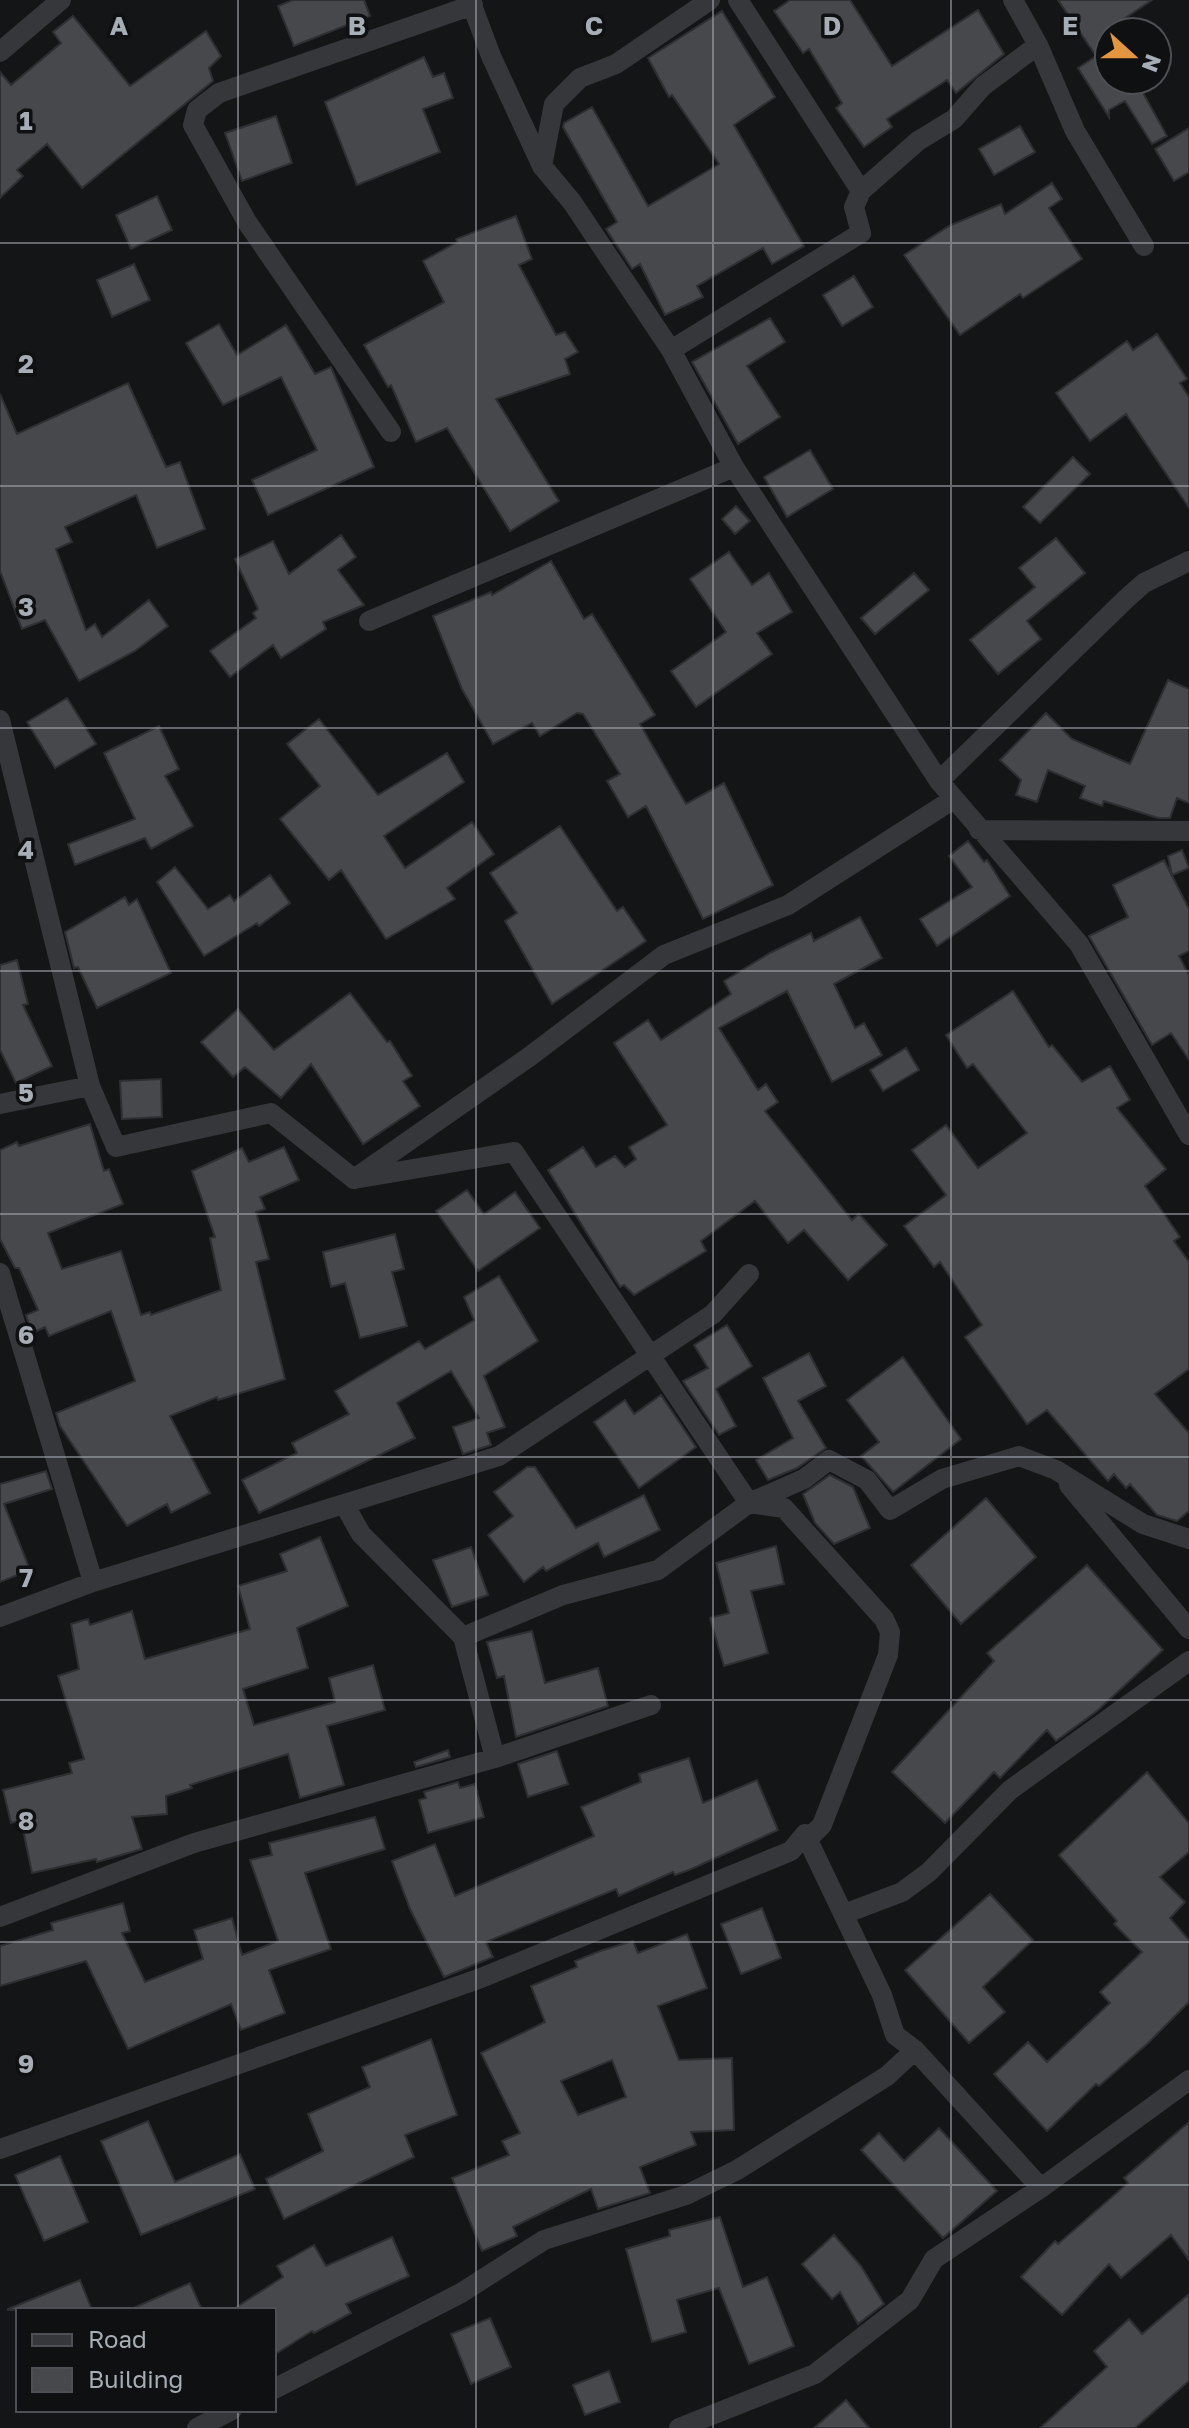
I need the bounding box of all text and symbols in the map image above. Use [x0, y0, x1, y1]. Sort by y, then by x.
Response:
text: A [110, 10, 129, 41]
text: B [348, 10, 366, 41]
text: C [585, 10, 603, 41]
text: D [823, 10, 841, 41]
text: E [1062, 10, 1078, 41]
north arrow [1093, 16, 1173, 96]
text: N [1137, 51, 1168, 76]
text: 1 [19, 105, 33, 136]
text: 2 [18, 348, 34, 379]
text: 3 [18, 591, 34, 622]
text: 4 [18, 834, 34, 865]
text: 5 [18, 1077, 34, 1108]
text: 6 [18, 1319, 34, 1350]
text: 7 [19, 1562, 33, 1593]
text: 8 [18, 1805, 34, 1836]
text: 9 [18, 2048, 34, 2079]
legend [16, 2308, 276, 2412]
text: Road [88, 2324, 147, 2353]
text: Building [88, 2364, 183, 2393]

